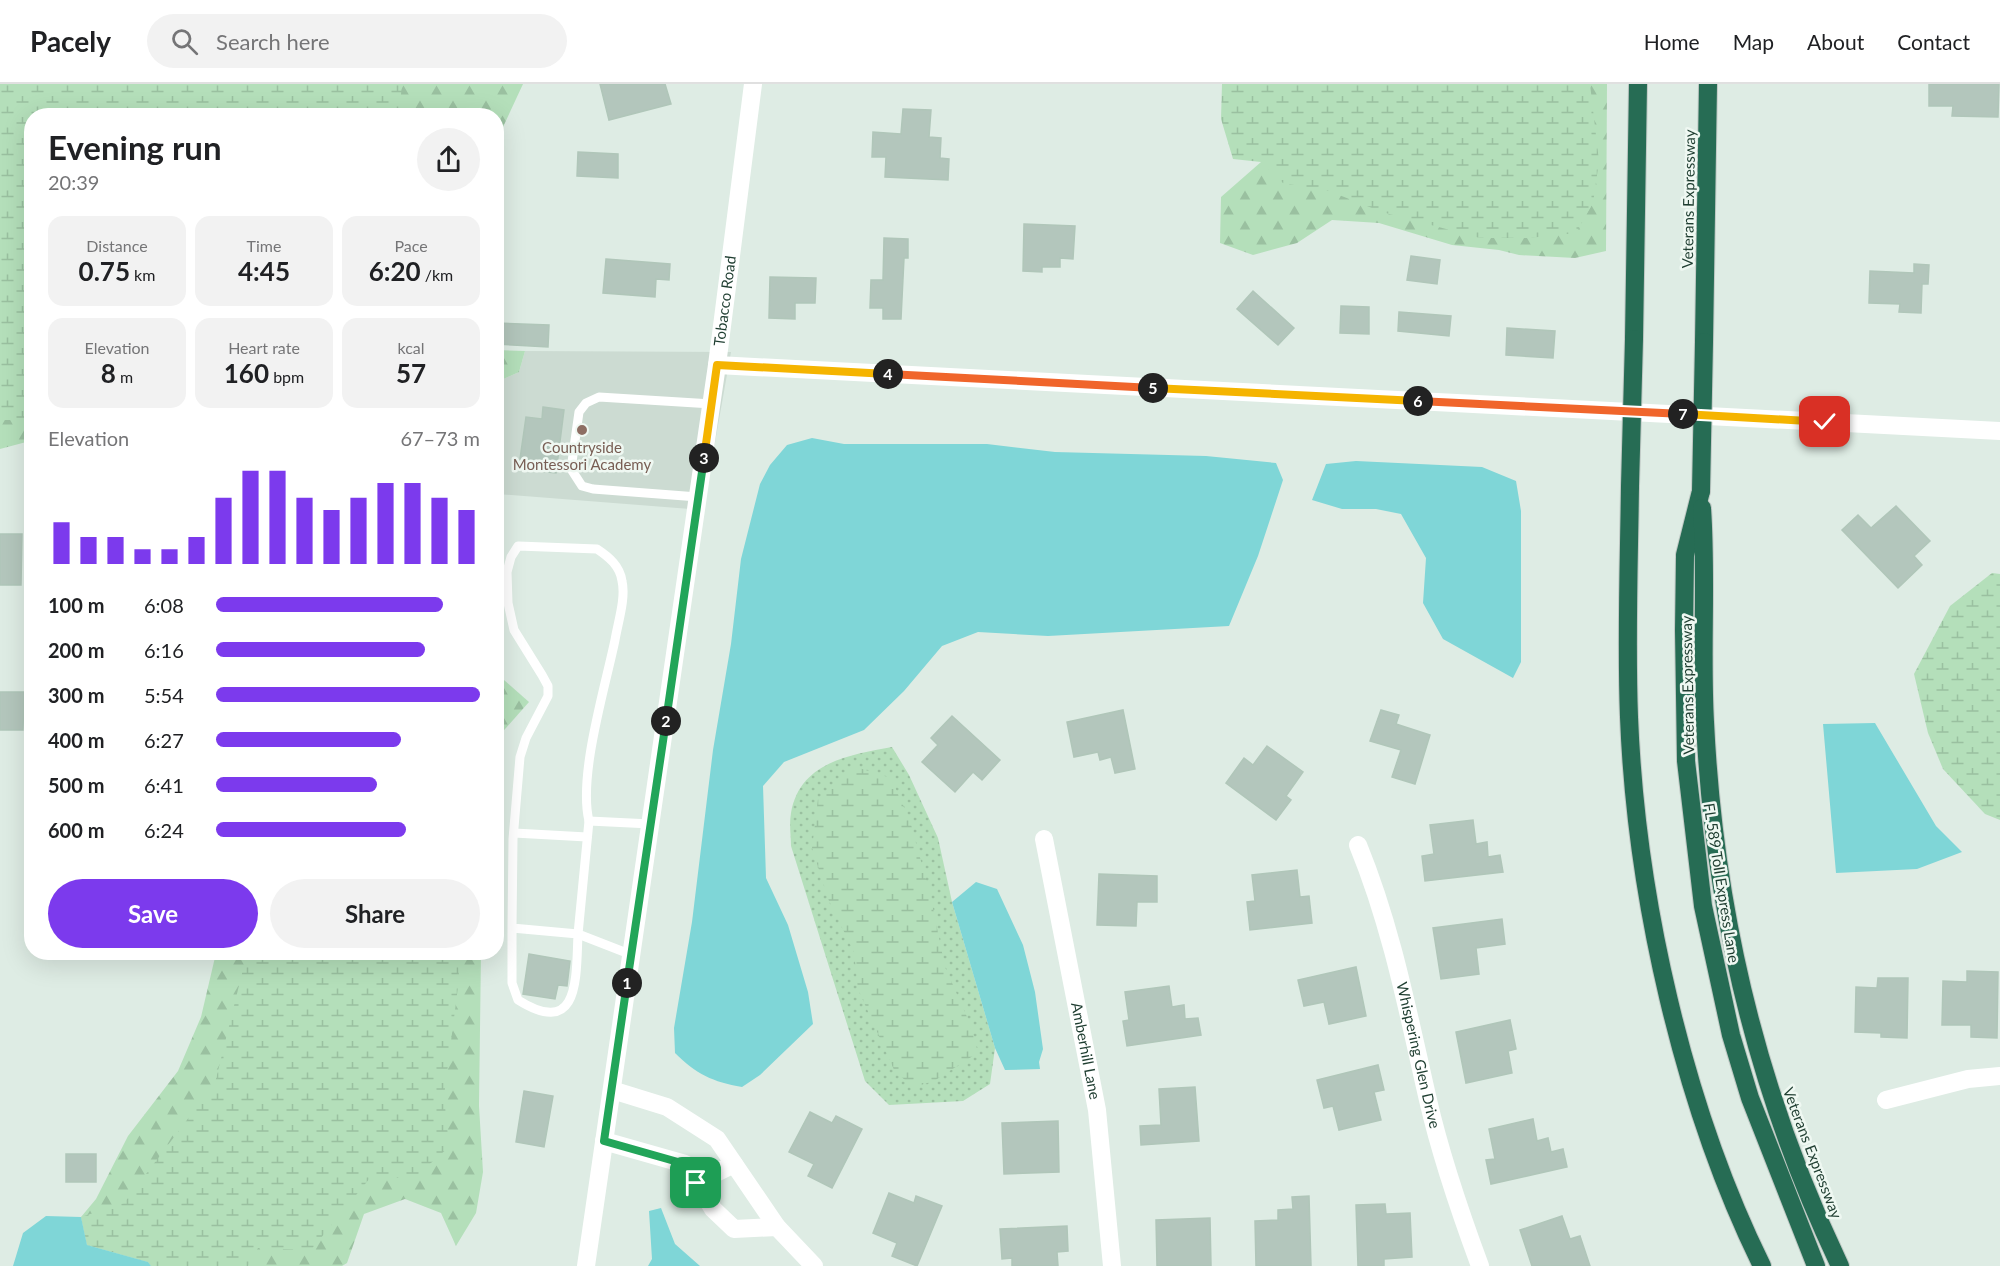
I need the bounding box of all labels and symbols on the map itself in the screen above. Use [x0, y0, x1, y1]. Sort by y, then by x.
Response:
street label: Veterans Expressway [1678, 129, 1698, 269]
street label: Tobacco Road [709, 255, 739, 347]
pin: 4 [873, 359, 903, 389]
pin: 5 [1138, 373, 1168, 403]
pin: 6 [1403, 386, 1433, 416]
pin [1799, 396, 1850, 447]
pin: 7 [1668, 399, 1698, 429]
marker: Countryside Montessori Academy [575, 423, 589, 437]
place label: Countryside Montessori Academy [513, 438, 651, 473]
pin: 3 [689, 443, 719, 473]
street label: Veterans Expressway [1677, 615, 1697, 755]
pin: 2 [651, 706, 681, 736]
street label: FL 589 Toll Express Lane [1700, 802, 1744, 964]
pin: 1 [612, 968, 642, 998]
street label: Whispering Glen Drive [1393, 980, 1445, 1130]
street label: Amberhill Lane [1068, 1001, 1105, 1101]
street label: Veterans Expressway [1780, 1085, 1846, 1221]
pin [670, 1157, 721, 1208]

